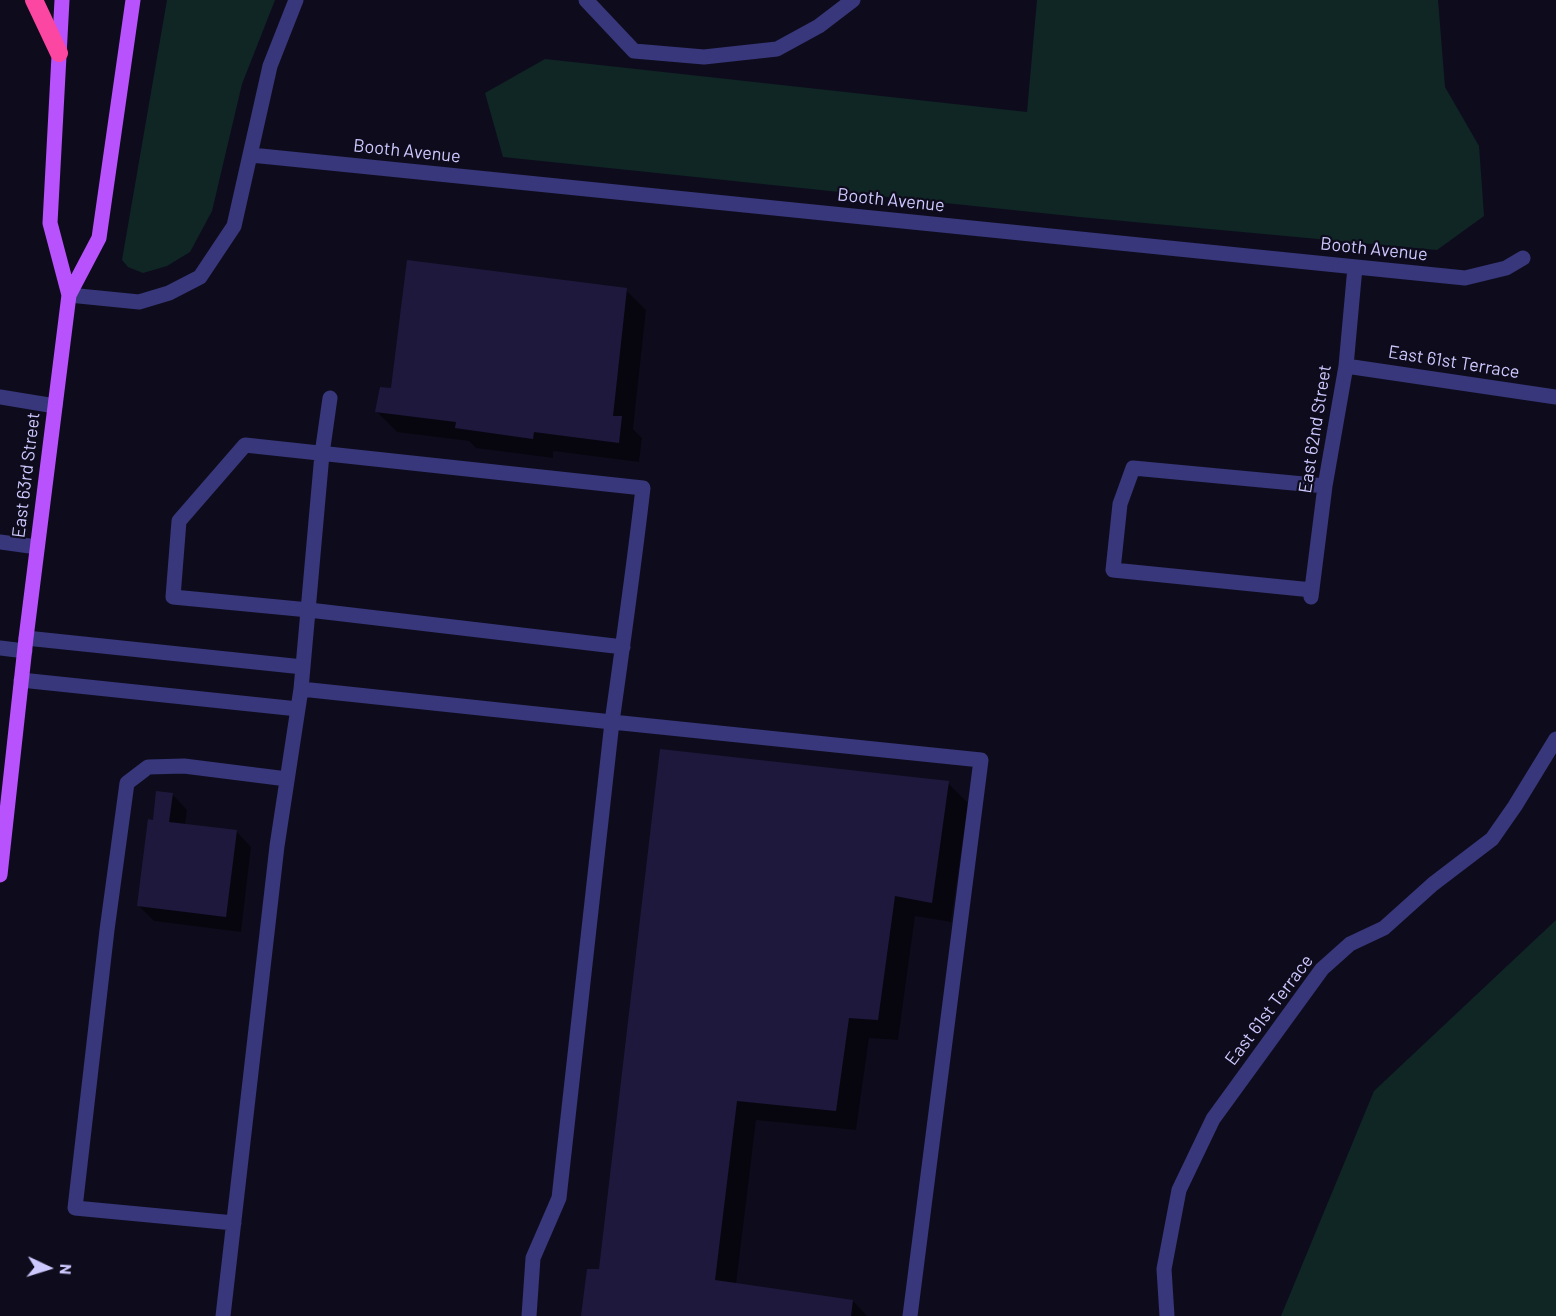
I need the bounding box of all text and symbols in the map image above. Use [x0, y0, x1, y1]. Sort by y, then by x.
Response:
street label: Booth Avenue [352, 135, 462, 167]
street label: Booth Avenue [836, 184, 946, 216]
street label: Booth Avenue [1319, 233, 1429, 265]
street label: East 61st Terrace [1387, 341, 1521, 383]
street label: East 62nd Street [1294, 363, 1336, 495]
street label: East 63rd Street [8, 411, 44, 539]
street label: East 61st Terrace [1220, 951, 1318, 1069]
north arrow [18, 1238, 78, 1298]
text: N [57, 1263, 76, 1275]

